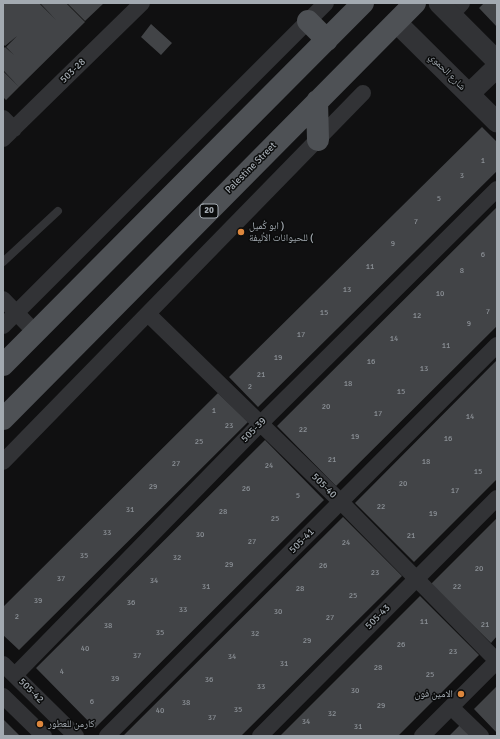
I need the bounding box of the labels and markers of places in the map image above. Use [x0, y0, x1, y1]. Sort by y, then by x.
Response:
place label: ابو كُميل ) للحيوانات الأليفة ( [249, 220, 313, 244]
marker: ابو كُميل ) للحيوانات الأليفة ( [236, 227, 246, 237]
place label: الامين فون [414, 688, 453, 700]
marker: الامين فون [456, 689, 466, 699]
place label: كارمن للعطور [48, 718, 95, 730]
marker: كارمن للعطور [35, 719, 45, 729]

